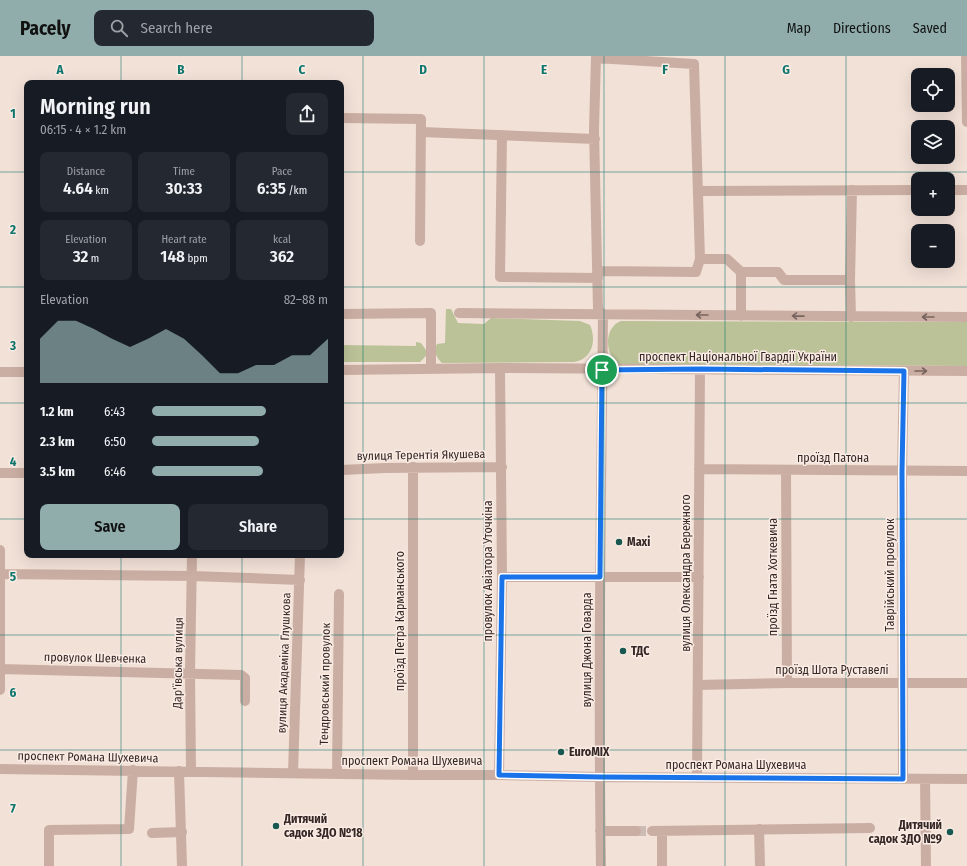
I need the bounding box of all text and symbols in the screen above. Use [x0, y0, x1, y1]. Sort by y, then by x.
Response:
search box [94, 10, 374, 46]
text: Pacely [20, 17, 70, 40]
icon: search [108, 17, 130, 39]
text: Search here [140, 19, 213, 37]
text: Map [787, 20, 811, 37]
text: Directions [833, 20, 891, 37]
text: Saved [913, 20, 947, 37]
text: A [55, 62, 64, 77]
text: B [177, 62, 185, 77]
text: C [299, 62, 306, 77]
text: D [419, 62, 427, 77]
text: E [541, 62, 547, 77]
text: F [662, 62, 668, 77]
text: G [782, 62, 790, 77]
map controls [911, 68, 955, 268]
button: locate [911, 68, 955, 112]
text: Morning run [40, 93, 151, 120]
button: share [286, 93, 328, 135]
text: 1 [10, 106, 16, 121]
button: layers [911, 120, 955, 164]
text: 06:15 · 4 × 1.2 km [40, 122, 126, 137]
text: Distance [67, 165, 105, 178]
text: Time [173, 165, 195, 178]
text: Pace [272, 165, 292, 178]
button: + [911, 172, 955, 216]
text: 4.64 [63, 178, 93, 199]
text: 30:33 [165, 178, 203, 199]
text: 6:35 [257, 178, 286, 199]
text: km [93, 184, 109, 197]
text: /km [286, 184, 307, 197]
text: 2 [9, 222, 16, 237]
button: − [911, 224, 955, 268]
text: Elevation [65, 233, 107, 246]
text: Heart rate [161, 233, 207, 246]
text: kcal [273, 233, 291, 246]
text: 32 [73, 246, 88, 267]
text: 148 [160, 246, 185, 267]
text: 362 [270, 246, 294, 267]
text: m [88, 252, 99, 265]
text: bpm [185, 252, 208, 265]
text: Elevation [40, 292, 89, 307]
text: 82–88 m [284, 292, 328, 307]
one-way arrow [696, 311, 709, 319]
one-way arrow [792, 312, 805, 320]
one-way arrow [922, 313, 935, 321]
text: 3 [9, 338, 16, 353]
street label: проспект Національної Гвардії України [639, 350, 837, 364]
pin [585, 353, 619, 387]
icon: arrive [591, 359, 613, 381]
one-way arrow [914, 367, 927, 375]
text: 1.2 km [40, 404, 74, 419]
text: 6:43 [104, 404, 125, 419]
text: 2.3 km [40, 434, 75, 449]
text: 6:50 [104, 434, 126, 449]
street label: вулиця Терентія Якушева [356, 447, 486, 463]
street label: проїзд Патона [797, 451, 869, 465]
text: 4 [10, 454, 17, 469]
text: 3.5 km [40, 464, 75, 479]
text: 6:46 [104, 464, 126, 479]
street label: вулиця Олександра Бережного [679, 494, 693, 652]
street label: провулок Авіатора Уточкіна [481, 500, 495, 642]
button: Save [40, 504, 180, 550]
button: Share [188, 504, 328, 550]
street label: проїзд Гната Хоткевича [766, 518, 780, 636]
street label: Таврійський провулок [883, 518, 897, 632]
place label: Maxi [627, 535, 650, 549]
marker: Maxi [614, 537, 624, 547]
street label: проїзд Петра Карманського [393, 551, 407, 691]
text: 5 [10, 569, 16, 584]
street label: вулиця Академіка Глушкова [275, 592, 293, 734]
street label: вулиця Джона Говарда [580, 592, 594, 708]
street label: Дар'ївська вулиця [170, 617, 186, 710]
street label: Тендровський провулок [317, 622, 333, 745]
place label: ТДС [631, 644, 650, 658]
marker: ТДС [618, 646, 628, 656]
street label: провулок Шевченка [44, 650, 146, 666]
street label: проїзд Шота Руставелі [775, 663, 889, 677]
text: 6 [10, 685, 17, 700]
place label: EuroMIX [569, 745, 610, 759]
marker: EuroMIX [556, 747, 566, 757]
street label: проспект Романа Шухевича [17, 749, 159, 765]
street label: проспект Романа Шухевича [342, 754, 483, 768]
street label: проспект Романа Шухевича [666, 758, 807, 772]
text: 7 [10, 801, 16, 816]
place label: Дитячий садок ЗДО №18 [283, 812, 363, 840]
place label: Дитячий садок ЗДО №9 [869, 818, 942, 846]
marker: Дитячий садок ЗДО №18 [271, 821, 281, 831]
marker: Дитячий садок ЗДО №9 [945, 827, 955, 837]

